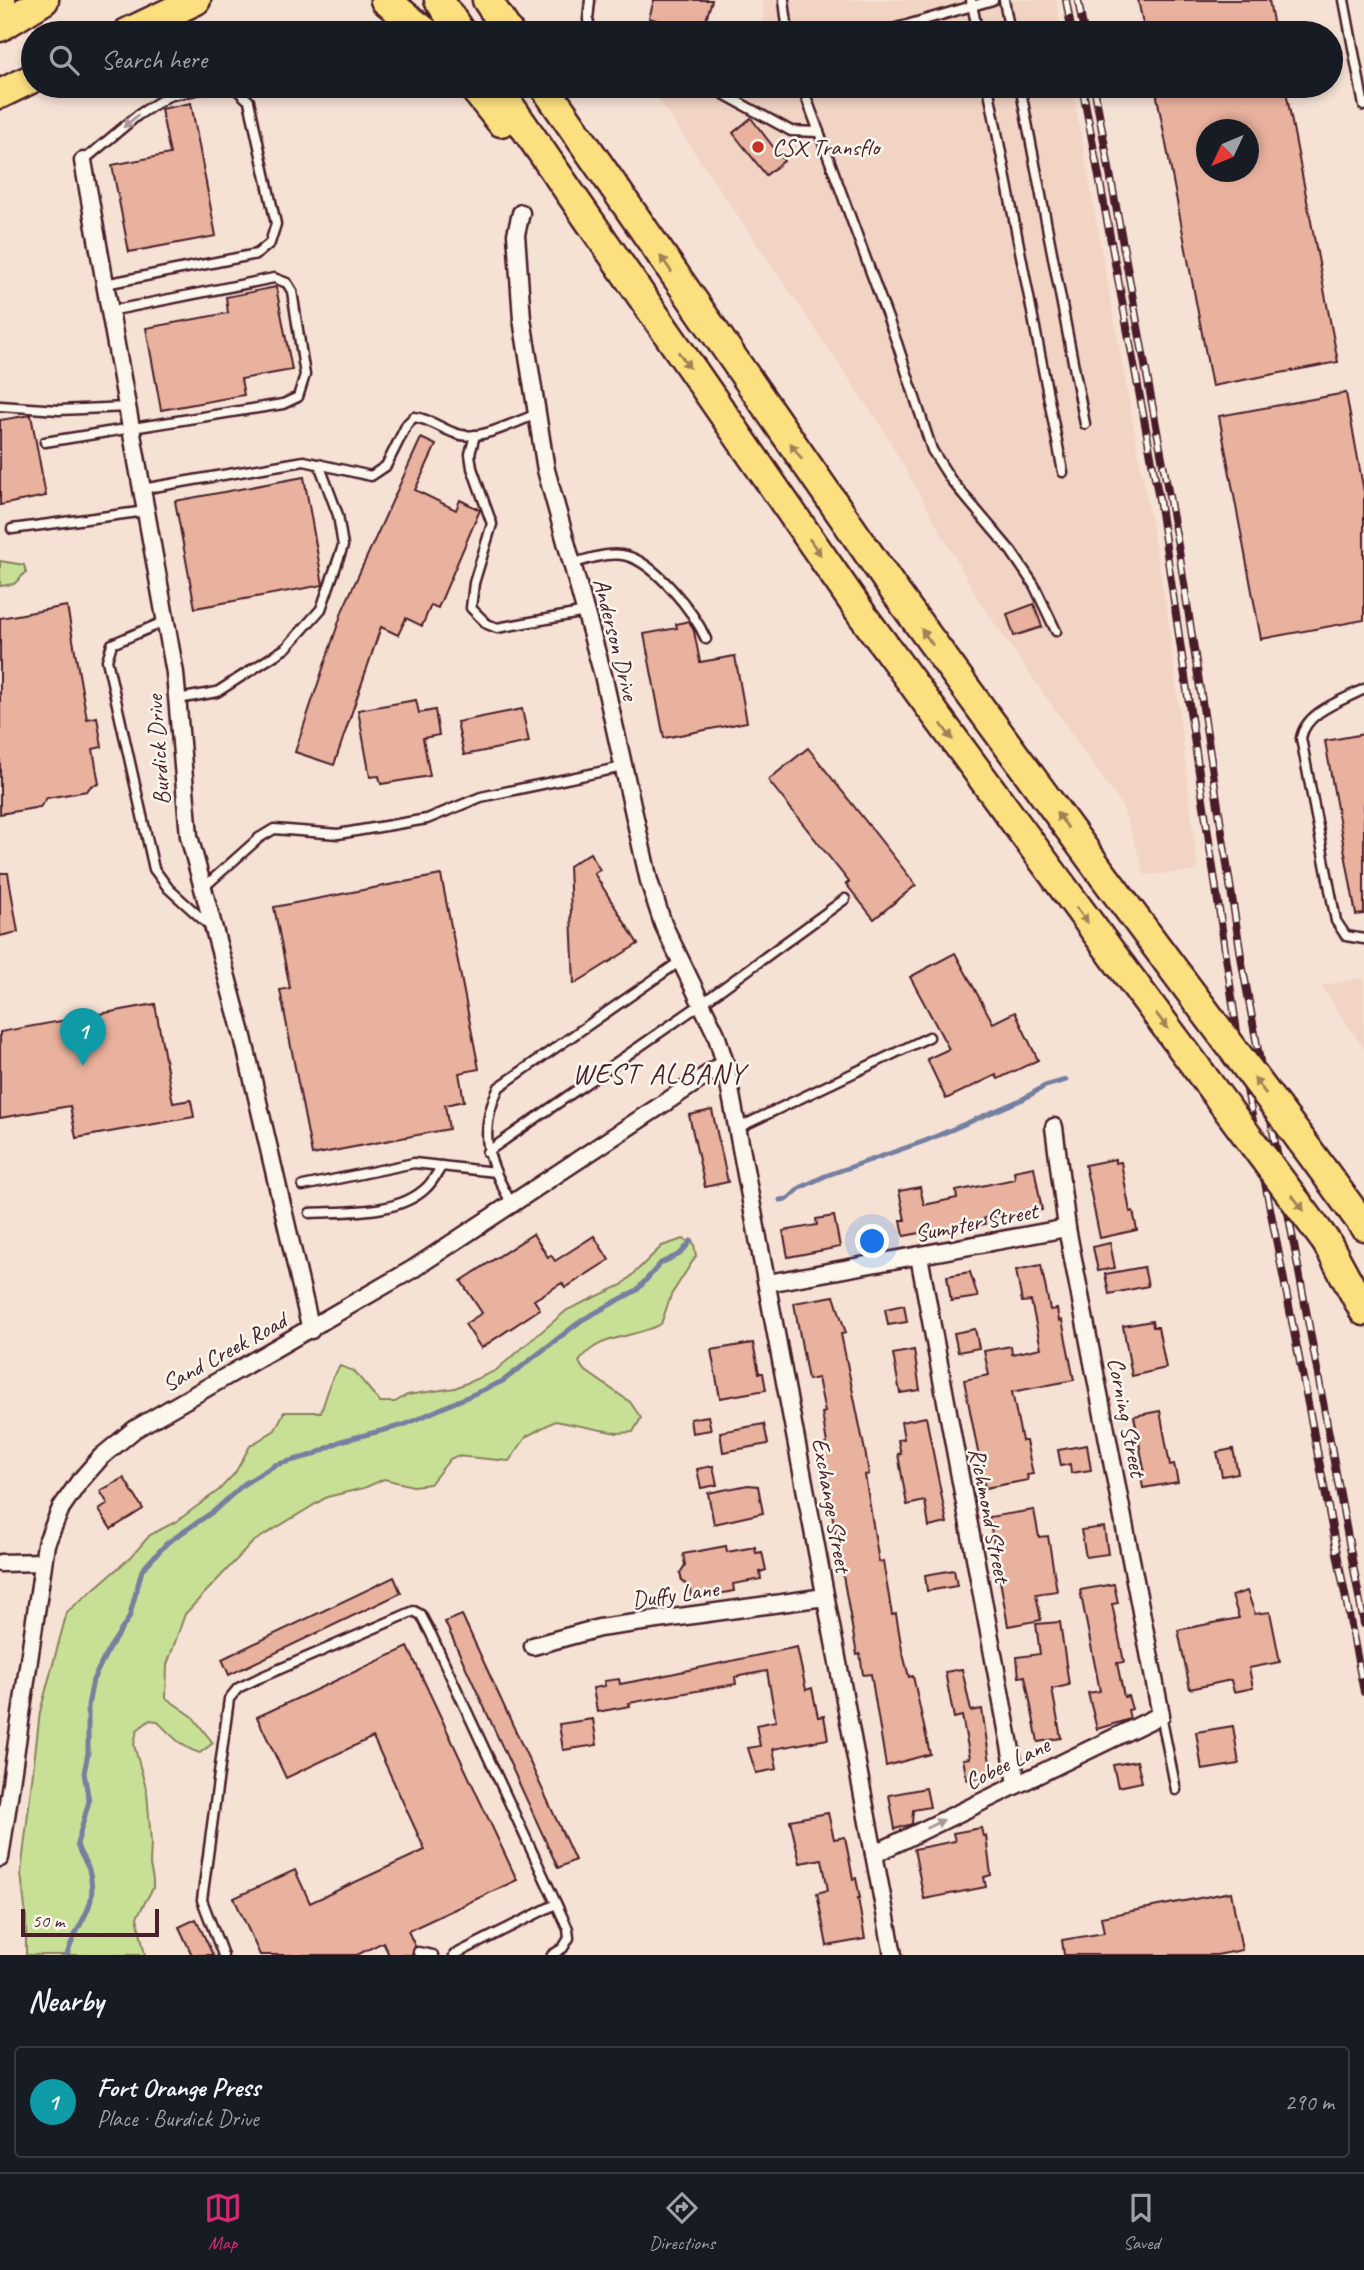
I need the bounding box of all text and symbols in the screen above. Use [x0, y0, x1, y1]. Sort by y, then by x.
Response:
search box [21, 21, 1343, 98]
icon: search [45, 41, 83, 79]
text: Search here [101, 43, 207, 76]
one-way arrow [122, 113, 140, 129]
north arrow [1196, 119, 1259, 182]
place label: CSX Transflo [772, 132, 882, 162]
marker: CSX Transflo [750, 139, 766, 155]
one-way arrow [659, 255, 673, 273]
one-way arrow [677, 351, 690, 370]
one-way arrow [789, 442, 803, 460]
one-way arrow [808, 538, 822, 556]
street label: Anderson Drive [586, 575, 646, 705]
one-way arrow [921, 628, 935, 646]
street label: Burdick Drive [139, 692, 177, 806]
one-way arrow [940, 723, 954, 741]
one-way arrow [1055, 811, 1069, 829]
one-way arrow [1075, 905, 1090, 923]
pin: 1 [60, 1008, 106, 1066]
one-way arrow [1154, 1012, 1168, 1030]
district label: WEST ALBANY [572, 1056, 750, 1091]
one-way arrow [1253, 1076, 1267, 1095]
one-way arrow [1290, 1194, 1305, 1212]
street label: Sumpter Street [912, 1195, 1042, 1249]
your location [855, 1224, 889, 1258]
street label: Sand Creek Road [157, 1304, 295, 1398]
street label: Corning Street [1101, 1355, 1154, 1481]
street label: Exchange Street [805, 1436, 859, 1576]
street label: Richmond Street [962, 1445, 1018, 1587]
street label: Duffy Lane [630, 1573, 722, 1615]
street label: Cobee Lane [960, 1729, 1056, 1796]
one-way arrow [925, 1818, 945, 1829]
scale bar [21, 1906, 159, 1938]
text: 50 m [32, 1909, 64, 1933]
text: Nearby [28, 1982, 104, 2020]
text: Fort Orange Press [97, 2071, 260, 2104]
text: 1 [48, 2088, 58, 2117]
text: 290 m [1285, 2088, 1334, 2117]
text: Place · Burdick Drive [97, 2104, 258, 2133]
tab: Map [204, 2189, 242, 2255]
tab: Directions [649, 2189, 715, 2255]
tab: Saved [1122, 2189, 1160, 2255]

